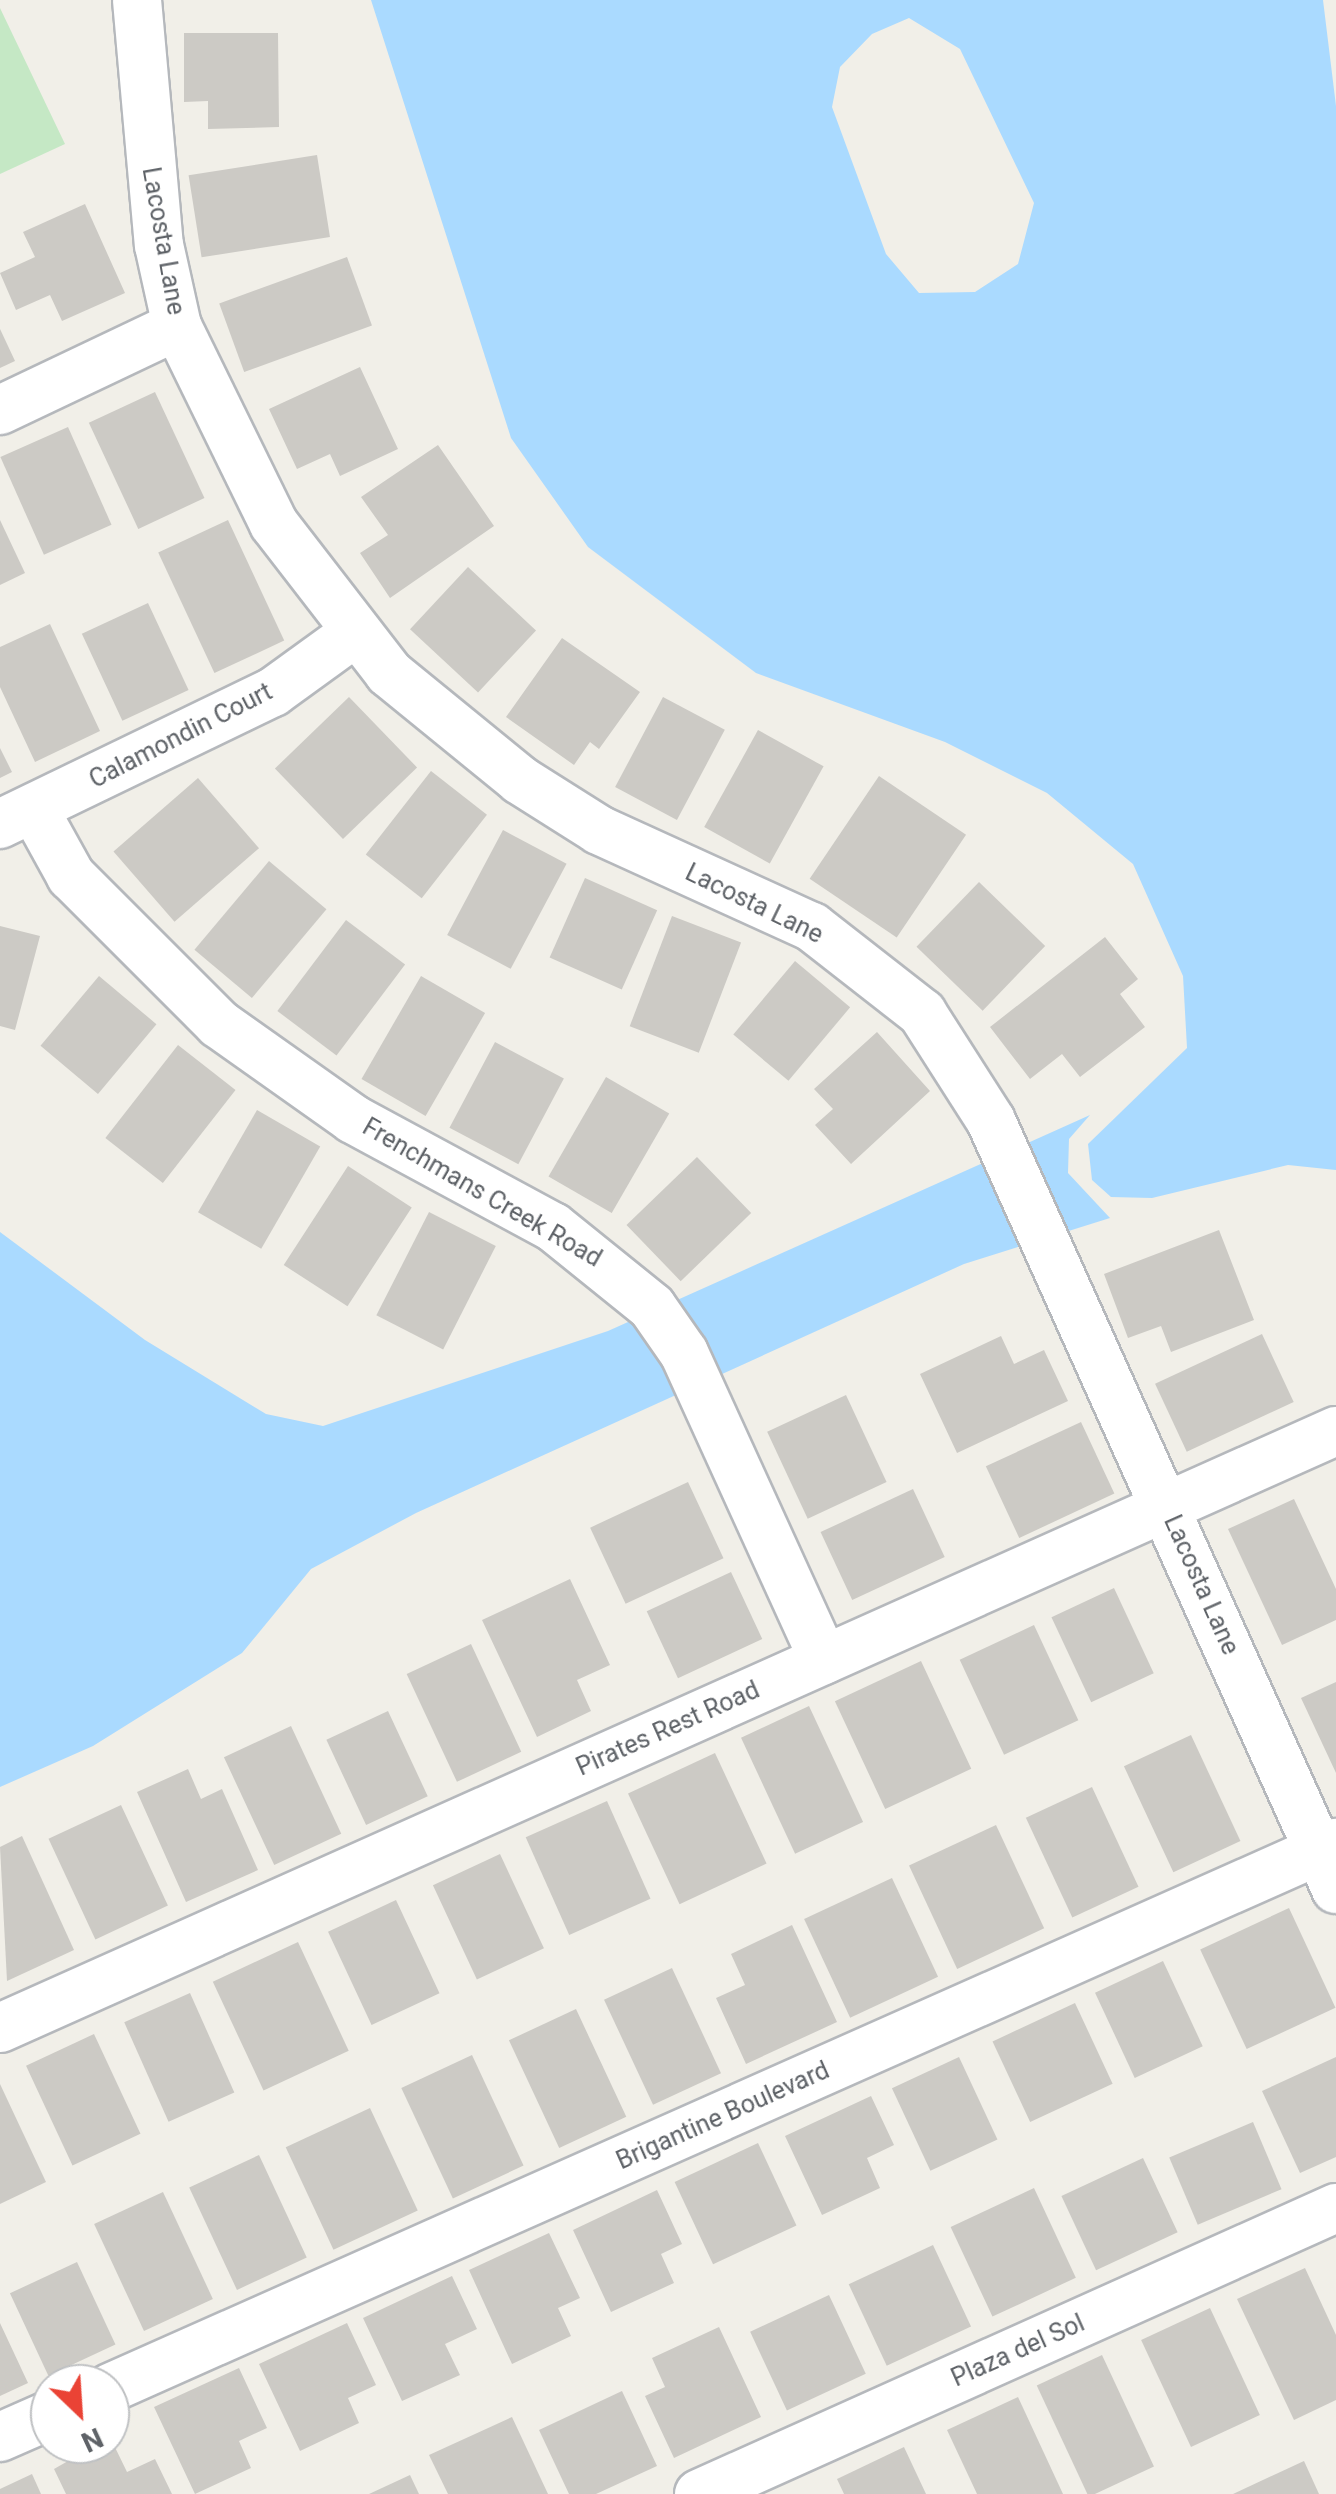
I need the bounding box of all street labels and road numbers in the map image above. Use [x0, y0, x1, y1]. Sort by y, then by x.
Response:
street label: Lacosta Lane [135, 165, 191, 317]
street label: Calamondin Court [85, 677, 277, 795]
street label: Lacosta Lane [680, 858, 828, 950]
street label: Frenchmans Creek Road [357, 1112, 607, 1274]
street label: Lacosta Lane [1157, 1511, 1245, 1659]
street label: Pirates Rest Road [572, 1675, 764, 1783]
street label: Brigantine Boulevard [612, 2056, 834, 2176]
street label: Plaza del Sol [947, 2308, 1089, 2394]

